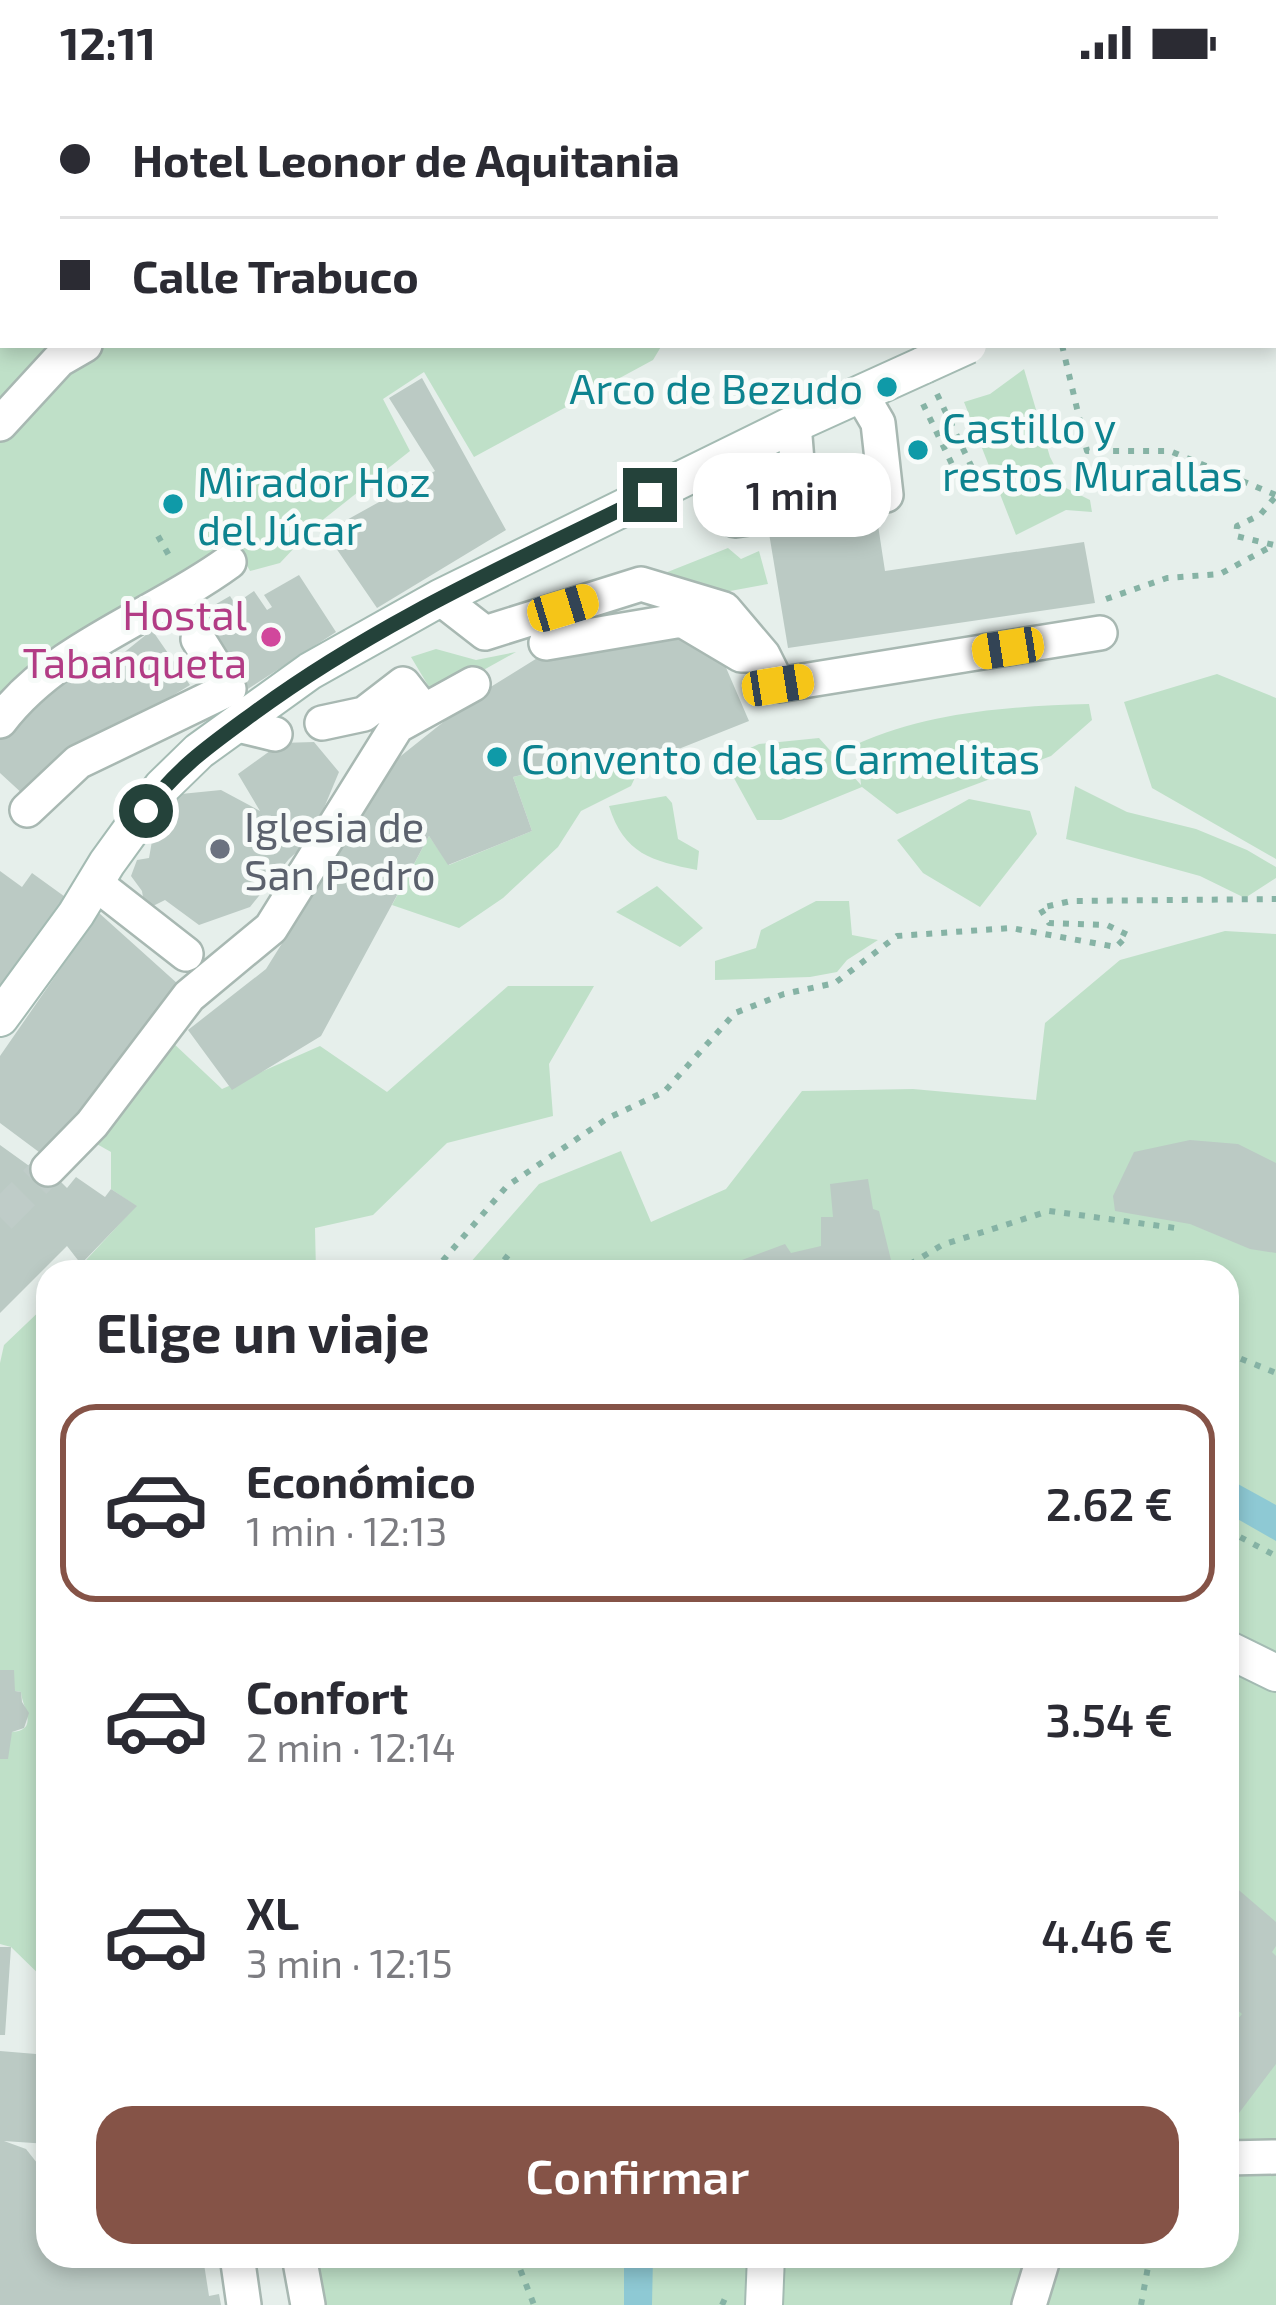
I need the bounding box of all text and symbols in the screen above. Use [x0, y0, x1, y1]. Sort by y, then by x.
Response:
text: 12:11 [60, 15, 156, 69]
text: Hotel Leonor de Aquitania [132, 132, 680, 186]
text: Calle Trabuco [132, 248, 419, 302]
place label: Arco de Bezudo [569, 362, 863, 412]
marker: Arco de Bezudo [874, 374, 900, 400]
place label: Castillo y restos Murallas [942, 401, 1243, 499]
marker: Castillo y restos Murallas [905, 437, 931, 463]
callout: 1 min [692, 453, 890, 537]
place label: Mirador Hoz del Júcar [197, 455, 431, 553]
route end [623, 468, 677, 522]
text: 1 min [746, 471, 838, 518]
marker: Mirador Hoz del Júcar [160, 491, 186, 517]
car [523, 580, 603, 636]
place label: Hostal Tabanqueta [23, 588, 248, 686]
marker: Hostal Tabanqueta [258, 624, 284, 650]
car [970, 625, 1046, 671]
car [740, 662, 816, 708]
place label: Convento de las Carmelitas [521, 732, 1040, 782]
marker: Convento de las Carmelitas [484, 744, 510, 770]
route start [119, 784, 173, 838]
place label: Iglesia de San Pedro [244, 800, 436, 898]
marker: Iglesia de San Pedro [207, 836, 233, 862]
text: Elige un viaje [96, 1299, 430, 1364]
icon: car [102, 1449, 210, 1557]
text: Económico [246, 1453, 476, 1507]
text: 2.62 € [1046, 1476, 1173, 1530]
text: 1 min · 12:13 [246, 1507, 447, 1554]
icon: car [102, 1665, 210, 1773]
text: Confort [246, 1669, 408, 1723]
text: 3.54 € [1046, 1692, 1173, 1746]
text: 2 min · 12:14 [246, 1723, 456, 1770]
icon: car [102, 1881, 210, 1989]
text: XL [246, 1885, 299, 1939]
text: 4.46 € [1041, 1908, 1173, 1962]
text: 3 min · 12:15 [246, 1939, 453, 1986]
button: Confirmar [96, 2106, 1179, 2244]

